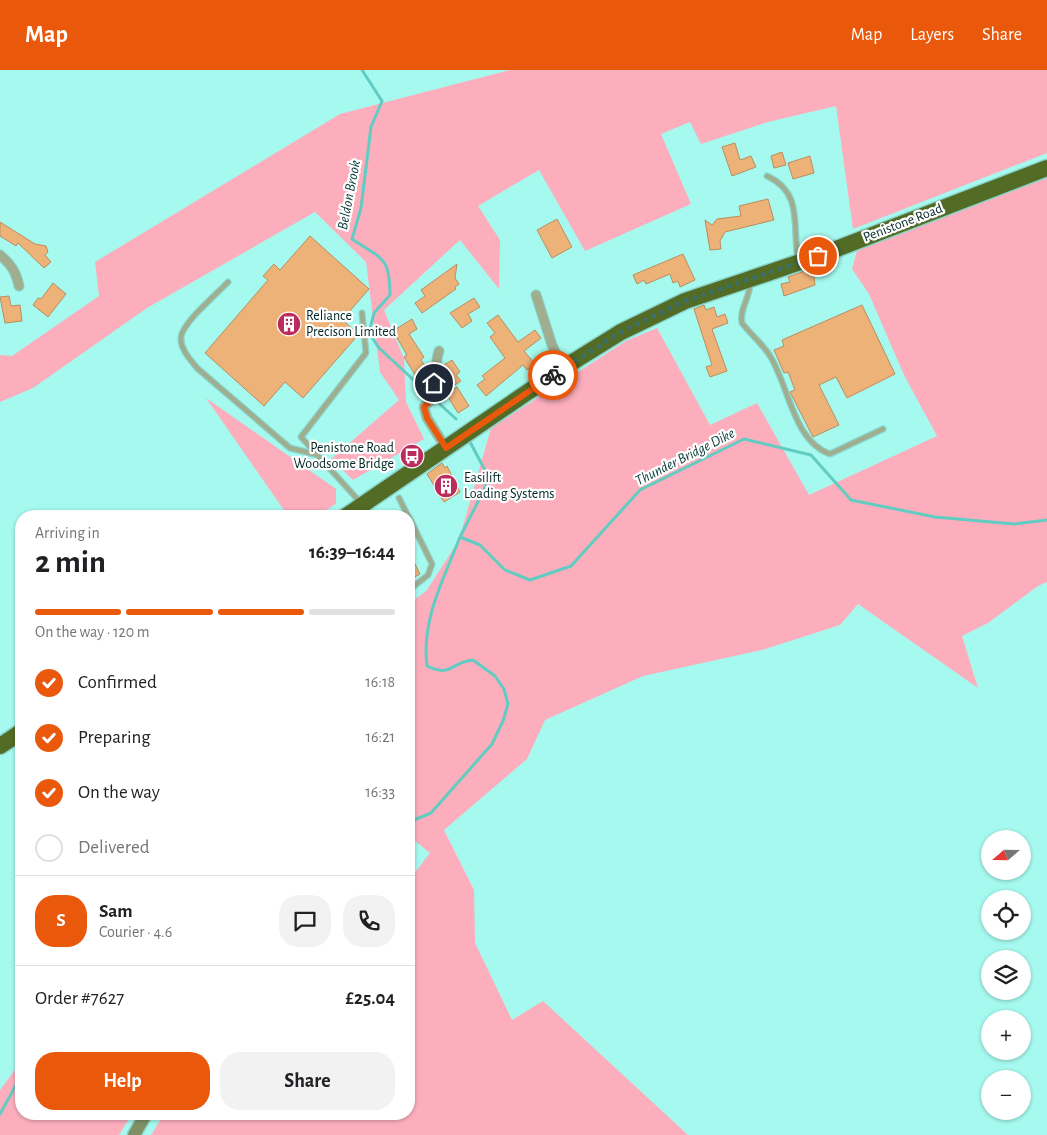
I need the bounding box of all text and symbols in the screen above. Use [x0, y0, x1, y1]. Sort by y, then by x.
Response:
text: Map [25, 23, 68, 47]
text: Map [851, 26, 882, 44]
text: Layers [910, 26, 954, 44]
text: Share [982, 26, 1022, 44]
water label: Beldon Brook [335, 159, 363, 231]
street label: Penistone Road [861, 201, 945, 245]
pin [797, 235, 839, 277]
icon: bag [804, 242, 832, 270]
place label: Reliance Precison Limited [306, 309, 396, 339]
building icon: Reliance Precison Limited [276, 311, 302, 337]
courier [528, 350, 578, 400]
icon: bike [539, 361, 567, 389]
pin [413, 362, 455, 404]
icon: home [420, 369, 448, 397]
water label: Thunder Bridge Dike [633, 425, 737, 488]
place label: Penistone Road Woodsome Bridge [293, 441, 394, 471]
bus stop icon: Penistone Road Woodsome Bridge [399, 443, 425, 469]
place label: Easilift Loading Systems [464, 471, 555, 501]
building icon: Easilift Loading Systems [433, 473, 459, 499]
text: Arriving in [35, 525, 100, 541]
text: 16:39–16:44 [309, 543, 395, 562]
text: 2 min [35, 546, 106, 578]
text: On the way · 120 m [35, 624, 150, 640]
icon: check [35, 669, 63, 697]
text: Confirmed [78, 673, 157, 692]
text: 16:18 [365, 674, 395, 690]
icon: check [35, 724, 63, 752]
text: Preparing [78, 728, 151, 747]
text: 16:21 [366, 729, 395, 745]
icon: check [35, 779, 63, 807]
text: On the way [78, 783, 160, 802]
text: 16:33 [365, 784, 395, 800]
north arrow [981, 830, 1031, 880]
map controls [981, 830, 1031, 1120]
text: Delivered [78, 838, 150, 857]
button: locate [981, 890, 1031, 940]
button: chat [279, 895, 331, 947]
button: phone [343, 895, 395, 947]
text: Sam [99, 902, 133, 921]
text: S [56, 911, 66, 930]
text: Courier · 4.6 [99, 924, 172, 940]
button: layers [981, 950, 1031, 1000]
text: Order #7627 [35, 989, 124, 1008]
text: £25.04 [346, 989, 395, 1008]
button: + [981, 1010, 1031, 1060]
button: Help [35, 1052, 210, 1110]
button: Share [220, 1052, 395, 1110]
button: − [981, 1070, 1031, 1120]

